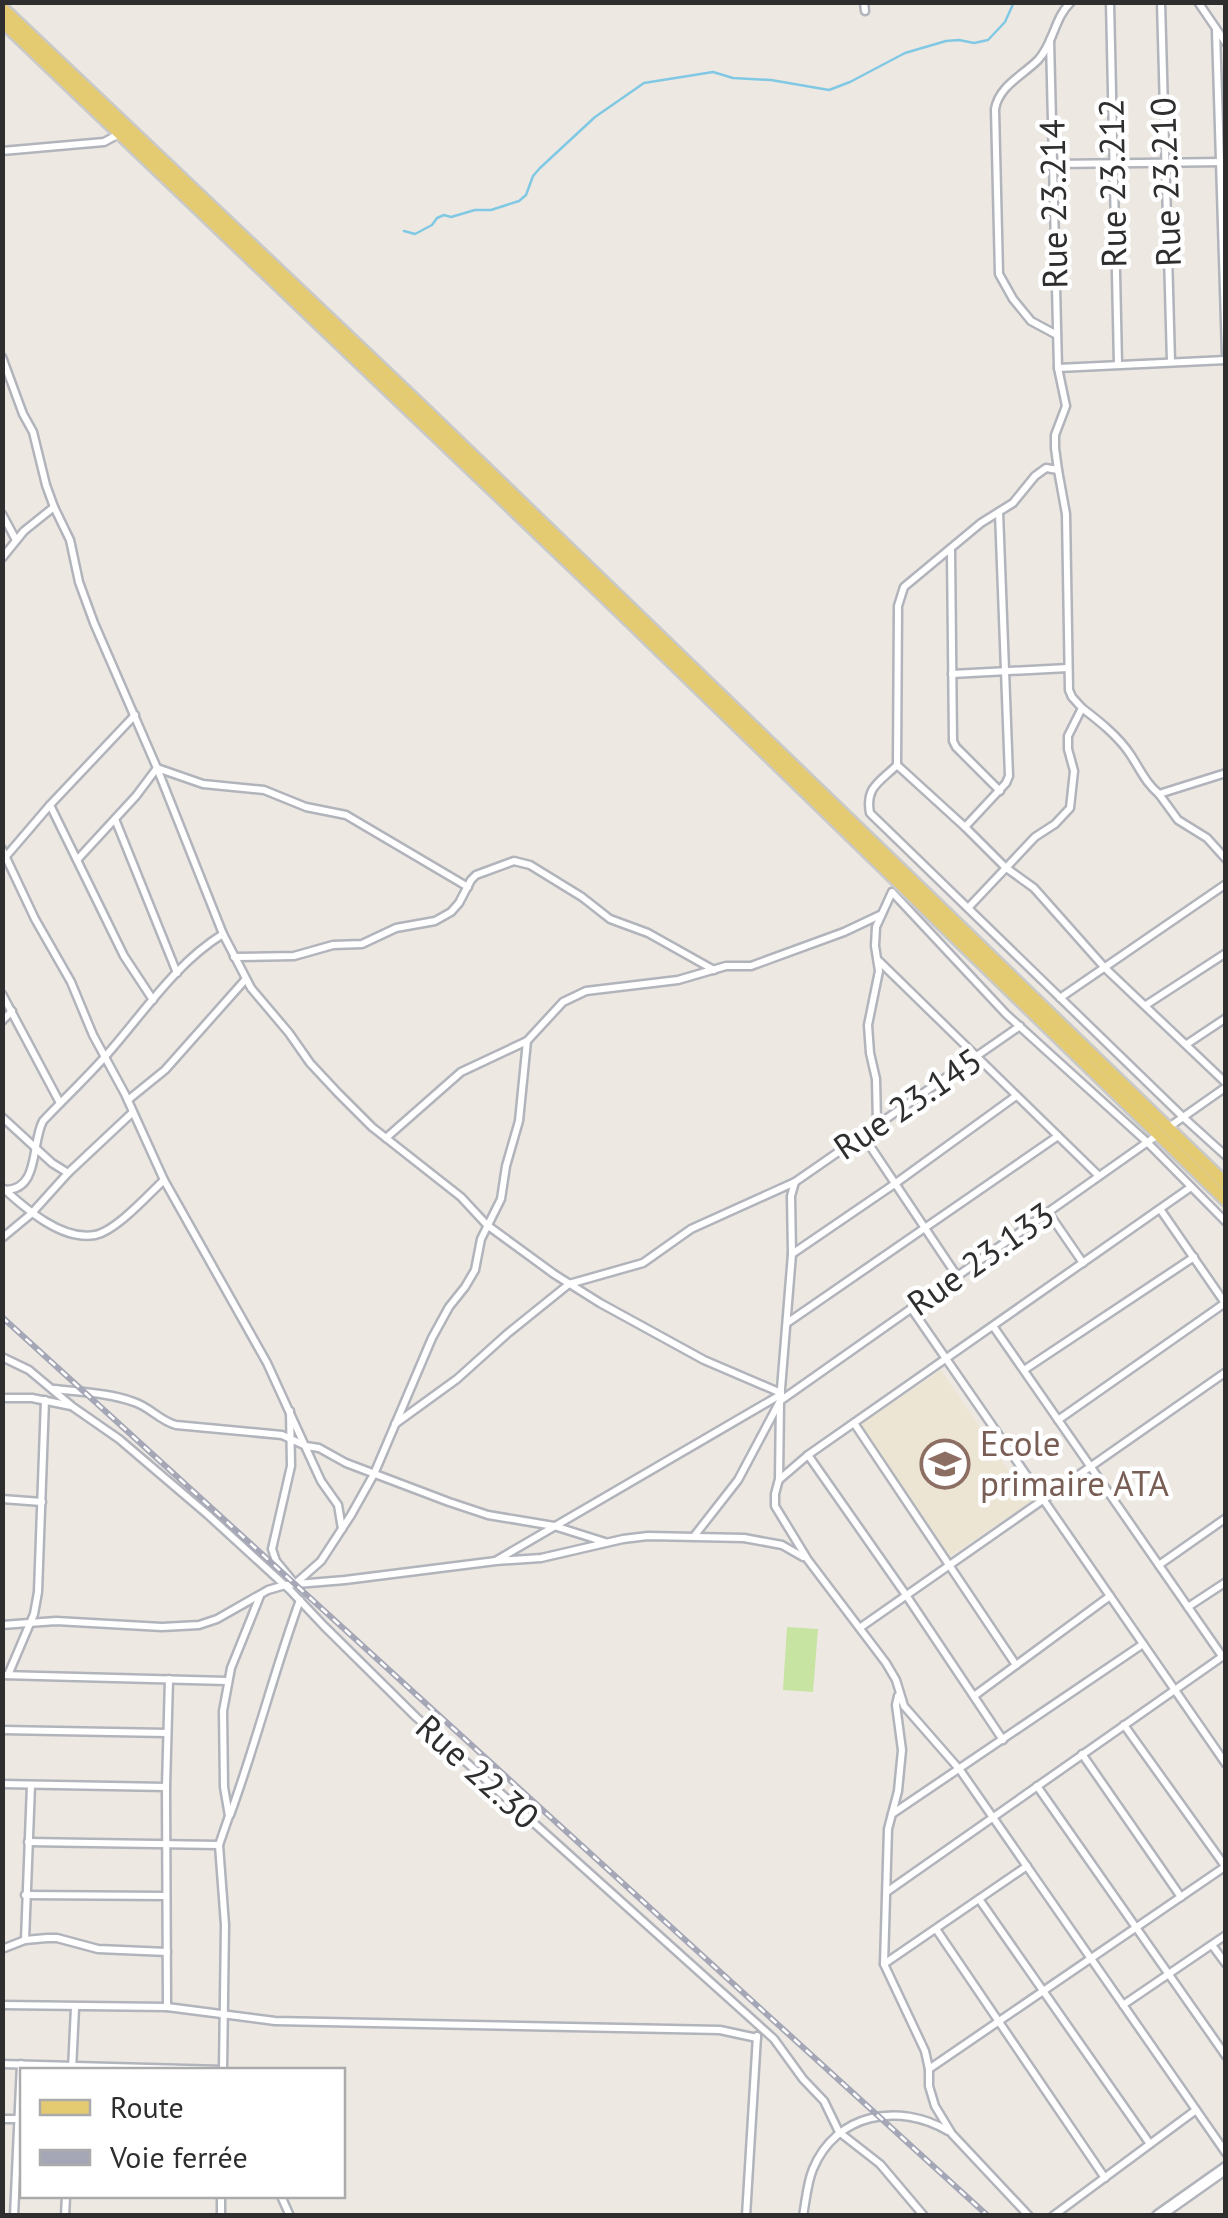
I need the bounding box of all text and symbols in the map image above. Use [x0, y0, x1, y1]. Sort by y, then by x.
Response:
street label: Rue 23.210 [1139, 97, 1191, 267]
street label: Rue 23.212 [1088, 98, 1136, 268]
street label: Rue 23.214 [1029, 119, 1077, 289]
street label: Rue 23.145 [824, 1037, 990, 1170]
street label: Rue 23.133 [898, 1191, 1063, 1326]
place label: Ecole primaire ATA [980, 1420, 1169, 1506]
school or university icon: Ecole primaire ATA [919, 1438, 971, 1490]
street label: Rue 22.30 [406, 1704, 549, 1839]
legend [20, 2068, 345, 2198]
text: Route [110, 2087, 184, 2126]
text: Voie ferrée [109, 2137, 248, 2176]

